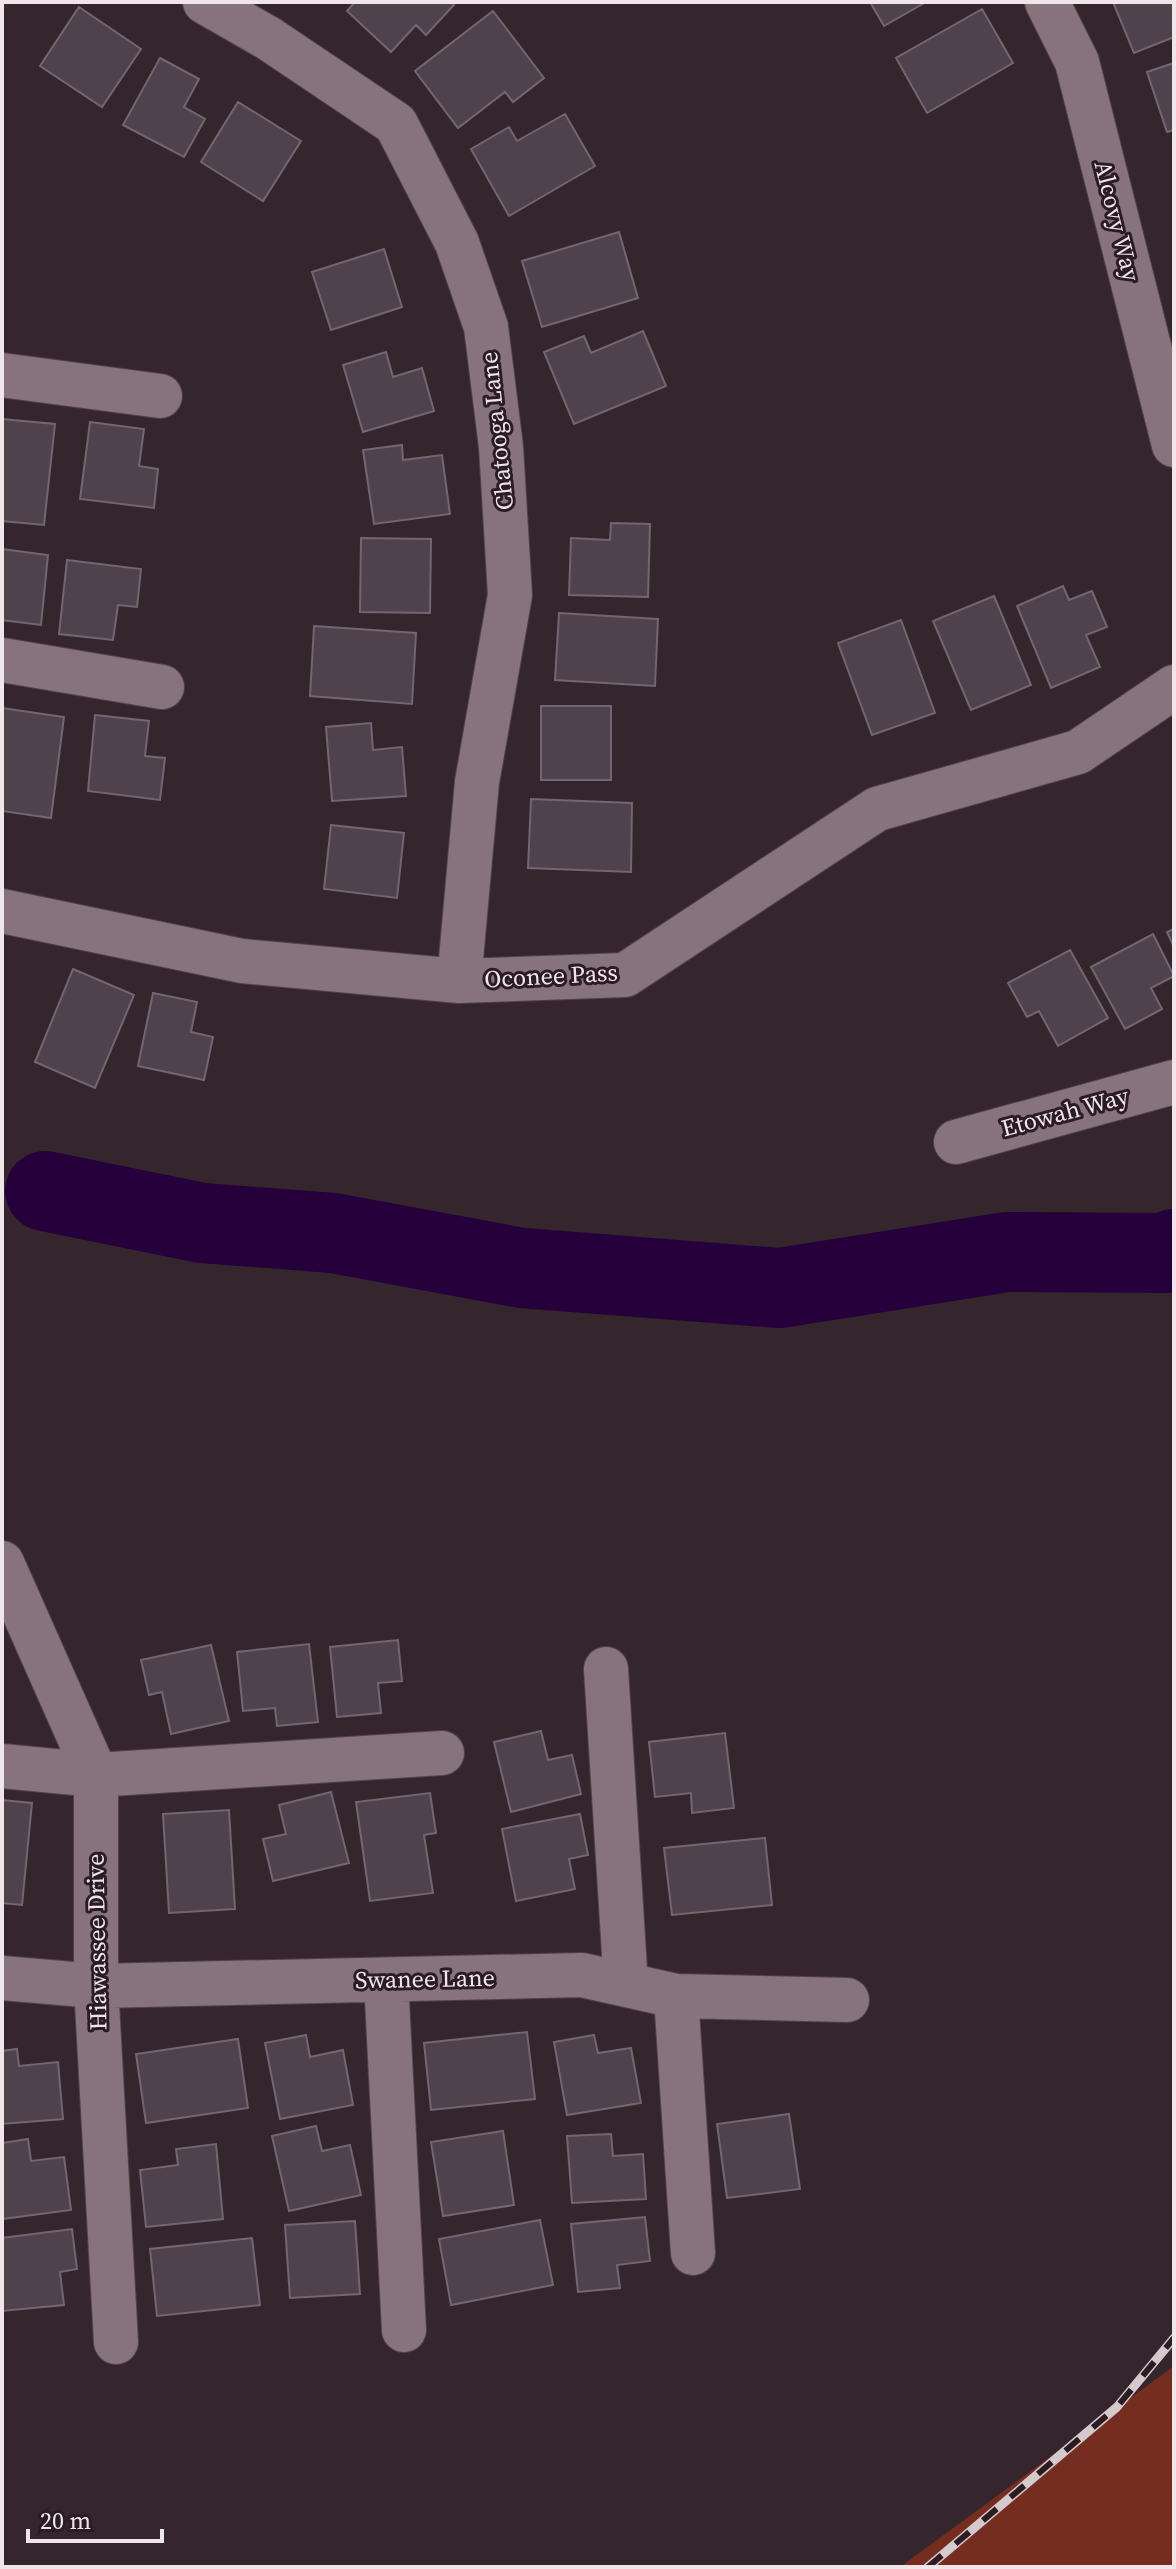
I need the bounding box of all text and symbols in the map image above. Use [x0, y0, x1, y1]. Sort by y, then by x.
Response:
street label: Alcovy Way [1087, 157, 1149, 285]
street label: Chatooga Lane [472, 350, 521, 512]
street label: Oconee Pass [483, 956, 619, 995]
street label: Etowah Way [998, 1078, 1133, 1144]
street label: Hiawassee Drive [78, 1853, 115, 2031]
street label: Swanee Lane [355, 1961, 495, 1996]
scale bar [28, 2493, 162, 2543]
text: 20 m [40, 2504, 91, 2537]

